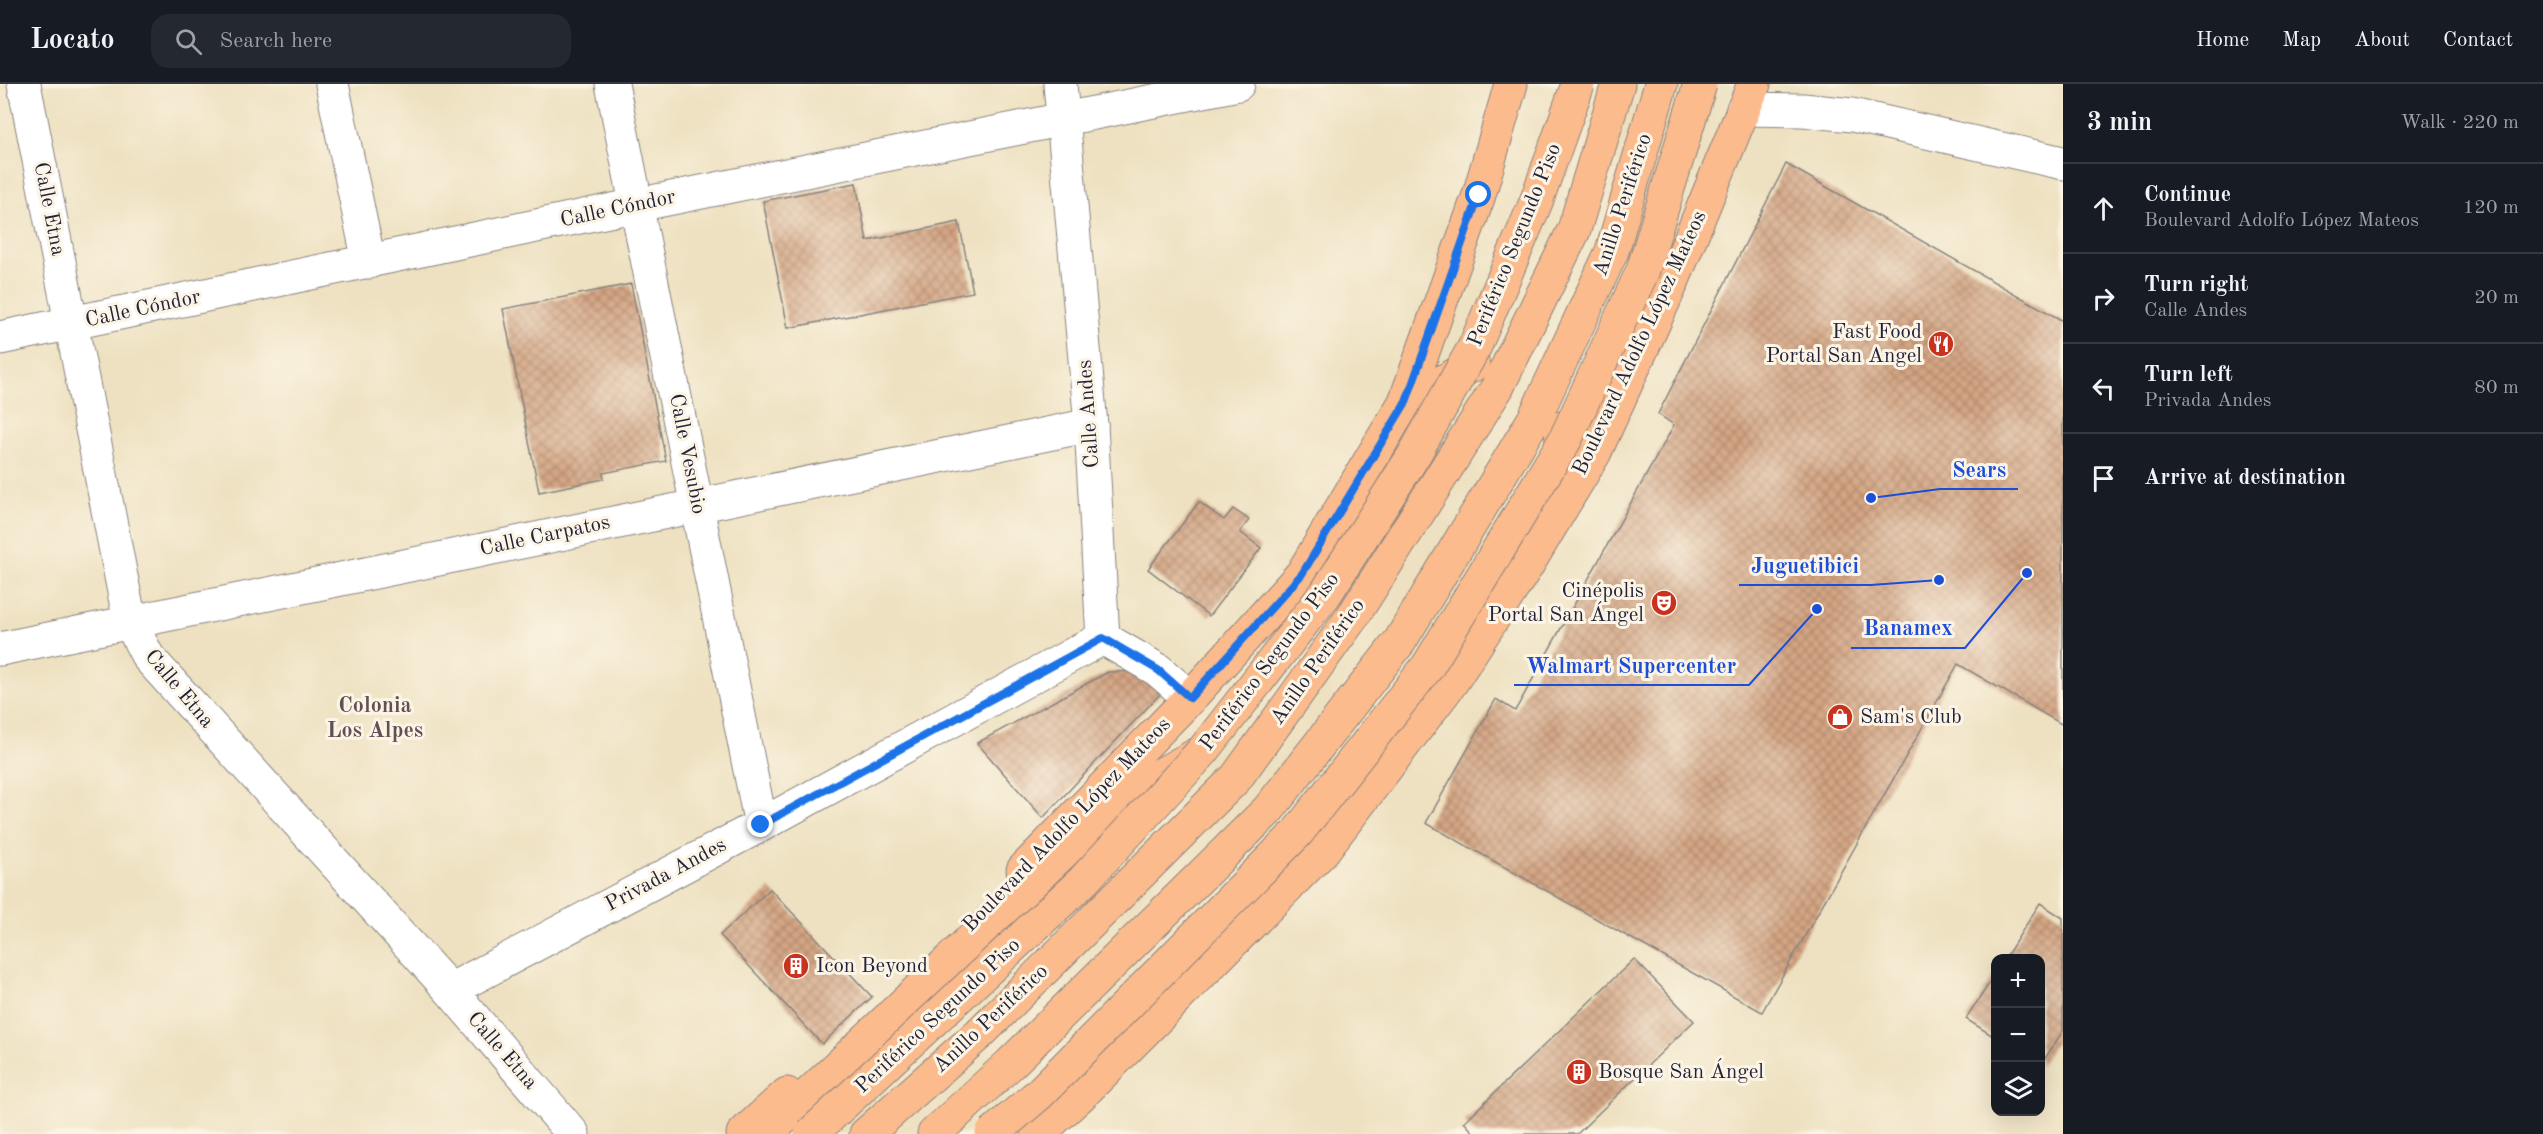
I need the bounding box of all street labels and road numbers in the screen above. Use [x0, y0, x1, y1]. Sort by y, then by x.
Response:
street label: Anillo Periférico [1590, 131, 1656, 279]
street label: Periférico Segundo Piso [1465, 141, 1565, 349]
street label: Calle Etna [30, 160, 68, 258]
street label: Calle Cóndor [559, 186, 678, 231]
street label: Boulevard Adolfo López Mateos [1569, 208, 1711, 478]
street label: Calle Cóndor [84, 286, 203, 331]
street label: Calle Andes [1075, 359, 1103, 469]
street label: Calle Vesubio [665, 392, 709, 516]
street label: Calle Carpatos [478, 512, 612, 560]
street label: Periférico Segundo Piso [1196, 569, 1344, 755]
street label: Anillo Periférico [1267, 595, 1369, 729]
street label: Calle Etna [140, 646, 218, 732]
street label: Boulevard Adolfo López Mateos [959, 714, 1175, 936]
street label: Privada Andes [602, 834, 730, 916]
street label: Periférico Segundo Piso [852, 934, 1024, 1098]
street label: Anillo Periférico [930, 961, 1052, 1077]
street label: Calle Etna [463, 1008, 541, 1094]

